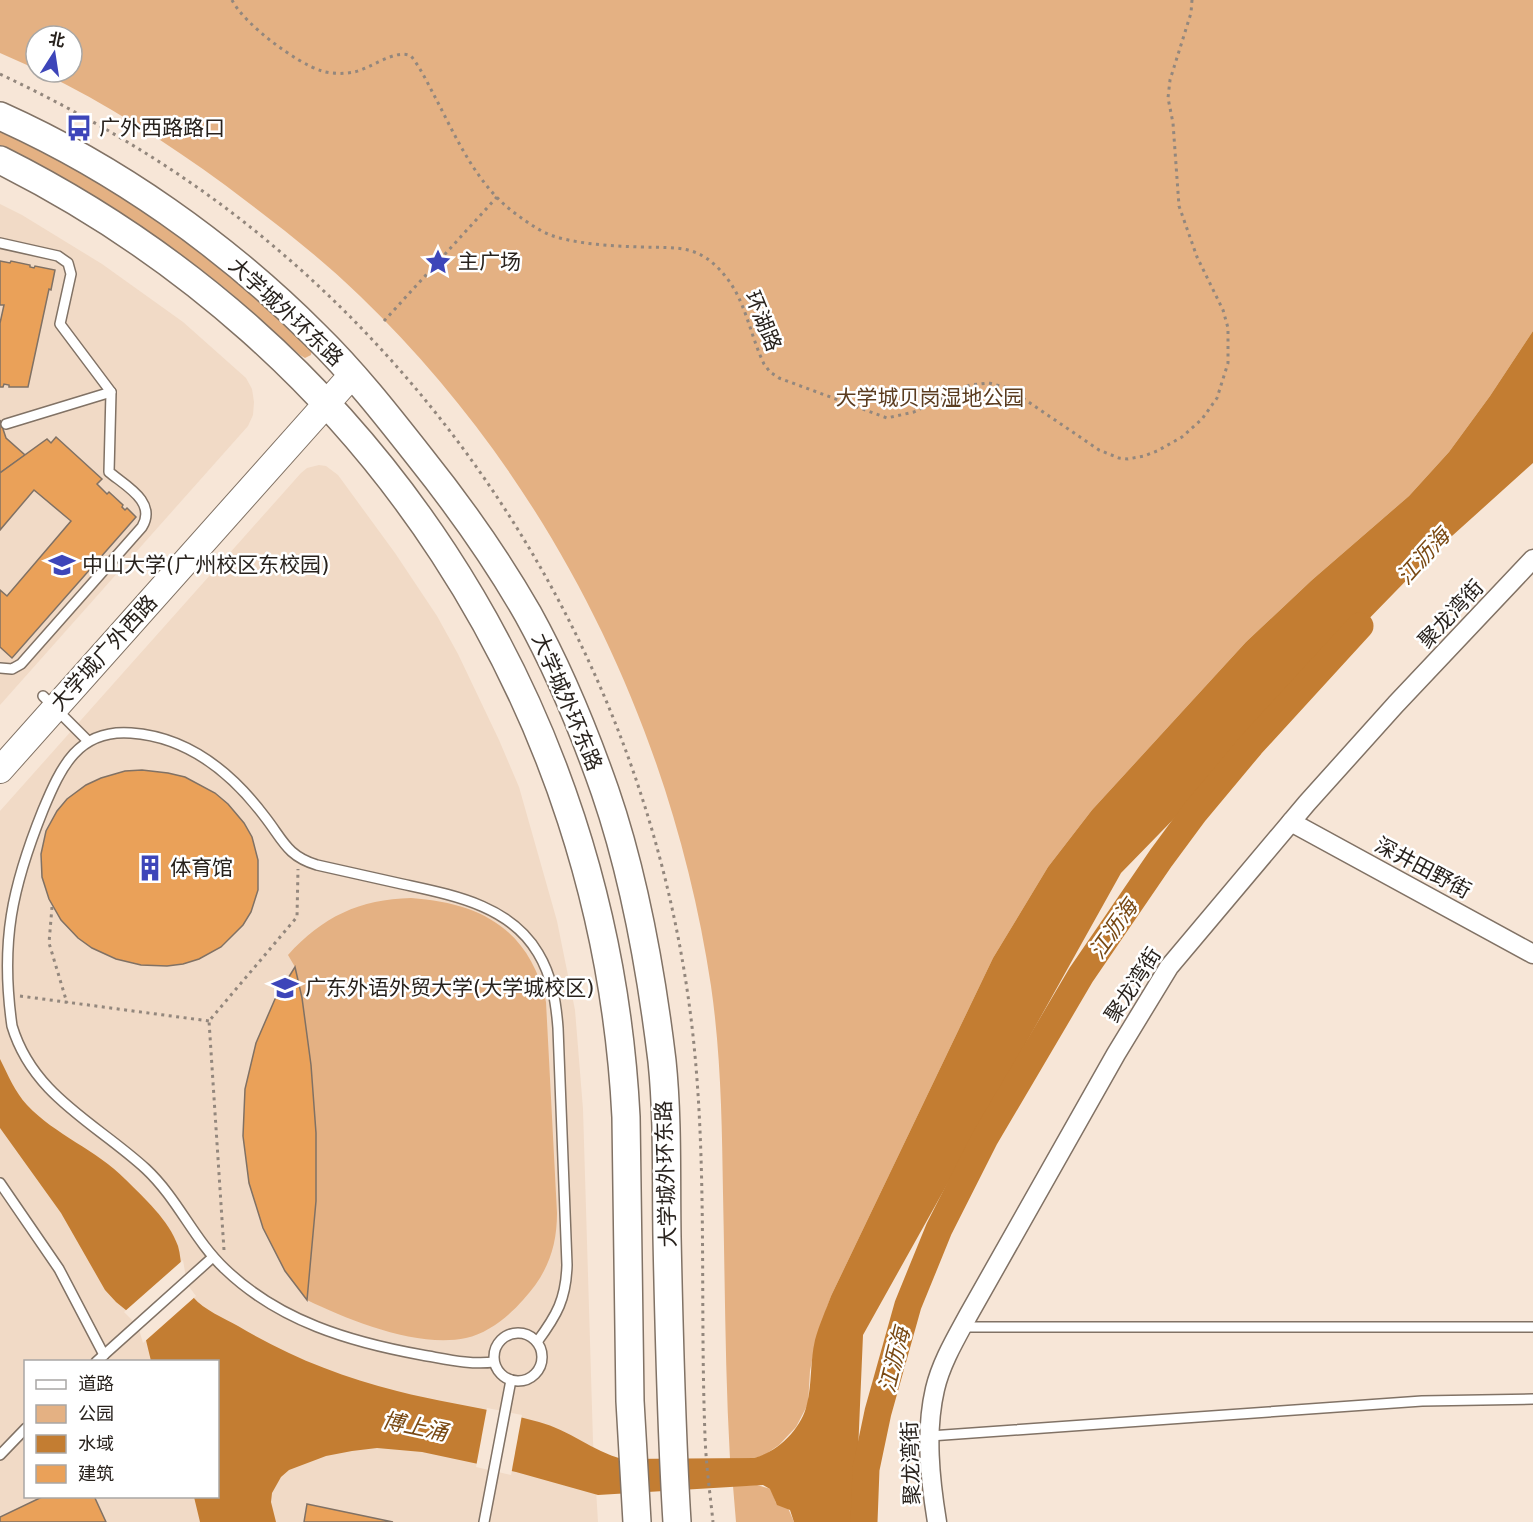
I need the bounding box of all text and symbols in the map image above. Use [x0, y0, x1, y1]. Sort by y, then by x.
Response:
north arrow [24, 24, 84, 84]
text: 北 [47, 29, 67, 51]
bus stop icon: 广外西路路口 [64, 113, 94, 143]
place label: 广外西路路口 [99, 116, 225, 140]
place icon: 主广场 [423, 247, 453, 277]
place label: 主广场 [458, 250, 521, 274]
street label: 大学城外环东路 [224, 253, 348, 371]
street label: 环湖路 [740, 287, 786, 355]
park label: 大学城贝岗湿地公园 [836, 386, 1025, 410]
water label: 江沥海 [1392, 521, 1457, 589]
school or university icon: 中山大学(广州校区东校园) [47, 550, 77, 580]
place label: 中山大学(广州校区东校园) [82, 553, 329, 577]
street label: 聚龙湾街 [1414, 575, 1488, 653]
street label: 大学城广外西路 [46, 590, 162, 716]
street label: 大学城外环东路 [527, 630, 607, 774]
street label: 深井田野街 [1371, 833, 1475, 903]
building icon: 体育馆 [135, 853, 165, 883]
place label: 体育馆 [170, 856, 233, 880]
water label: 江沥海 [1084, 893, 1144, 963]
street label: 聚龙湾街 [1100, 943, 1166, 1027]
school or university icon: 广东外语外贸大学(大学城校区) [270, 973, 300, 1003]
place label: 广东外语外贸大学(大学城校区) [305, 976, 594, 1000]
street label: 大学城外环东路 [651, 1100, 681, 1248]
water label: 江沥海 [874, 1322, 915, 1395]
legend [24, 1360, 219, 1498]
text: 道路 [78, 1373, 114, 1394]
text: 公园 [78, 1403, 114, 1424]
water label: 博上涌 [380, 1407, 453, 1446]
street label: 聚龙湾街 [898, 1421, 924, 1505]
text: 水域 [78, 1433, 114, 1454]
text: 建筑 [78, 1463, 114, 1484]

